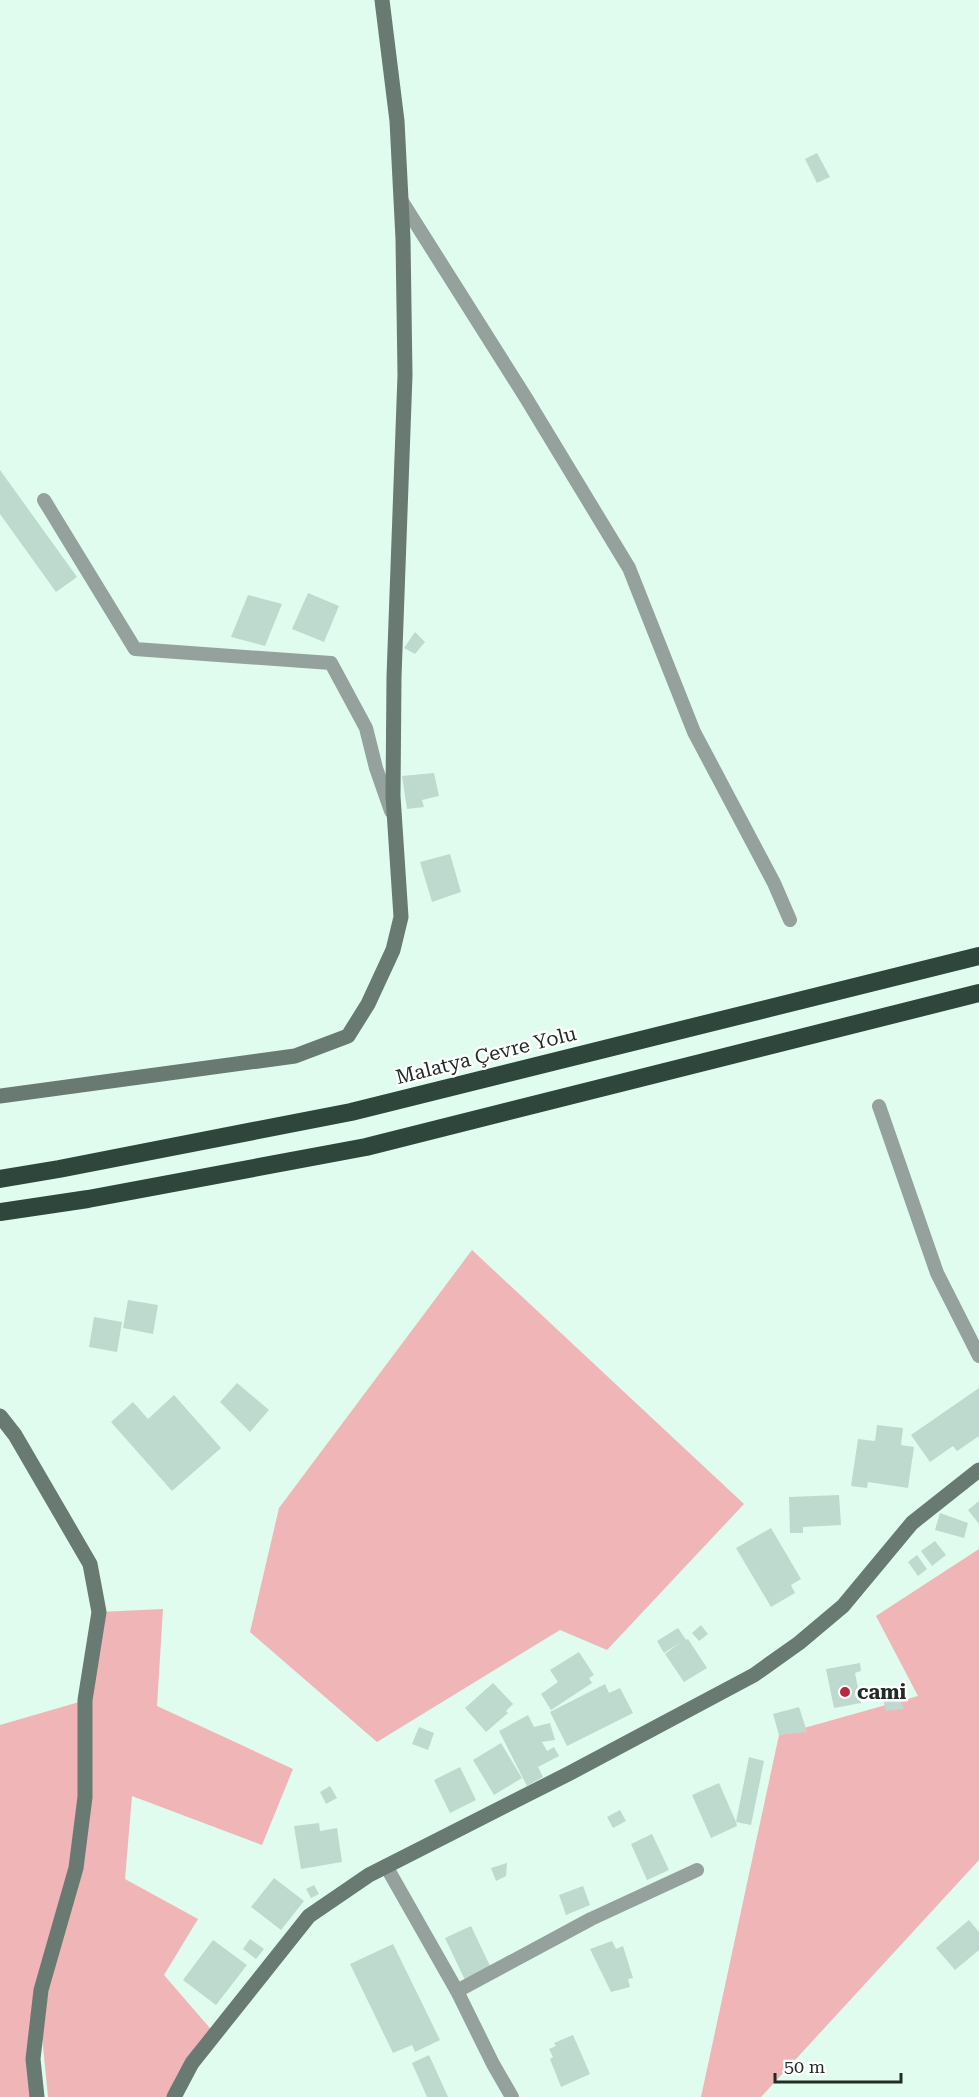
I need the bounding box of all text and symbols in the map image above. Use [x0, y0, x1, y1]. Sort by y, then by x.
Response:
street label: Malatya Çevre Yolu [393, 1021, 579, 1089]
place label: cami [857, 1680, 907, 1704]
marker: cami [838, 1685, 852, 1699]
scale bar [775, 2046, 901, 2084]
text: 50 m [784, 2056, 825, 2077]

